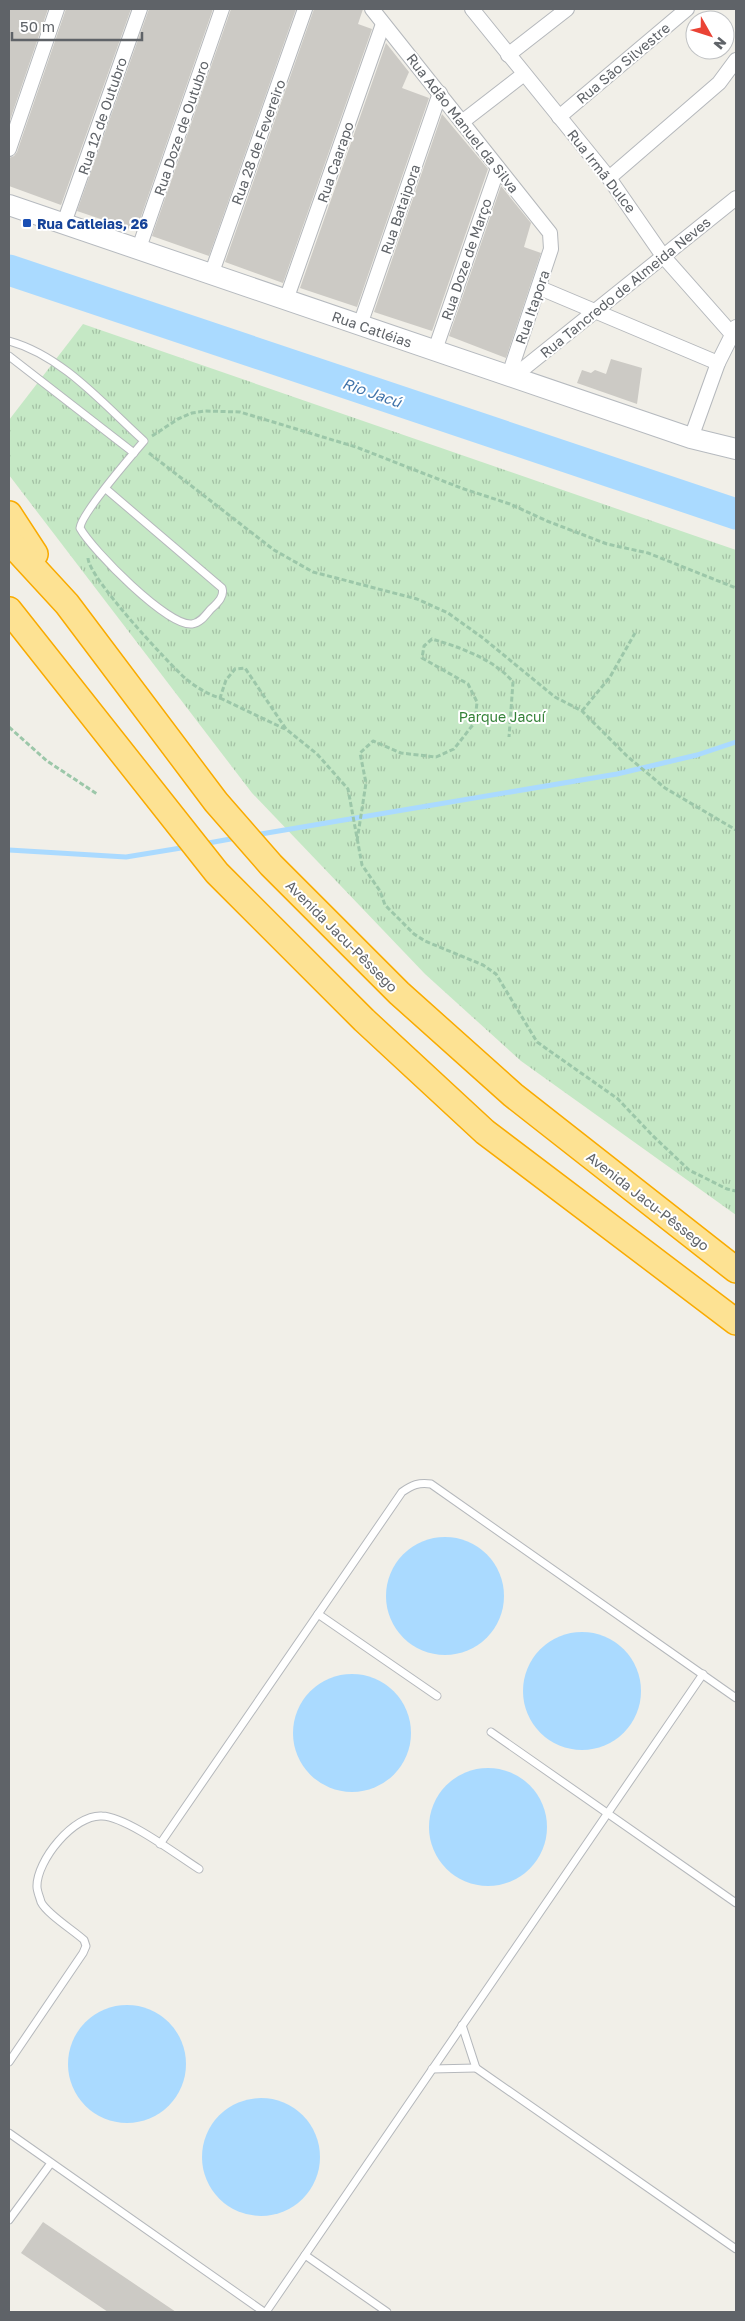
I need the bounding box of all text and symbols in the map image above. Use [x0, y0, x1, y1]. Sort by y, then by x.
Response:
scale bar [12, 10, 142, 42]
north arrow [685, 10, 735, 60]
text: 50 m [20, 17, 55, 35]
street label: Rua São Silvestre [573, 19, 673, 107]
text: N [711, 34, 730, 53]
street label: Rua Adão Manuel da Silva [403, 50, 523, 196]
street label: Rua 12 de Outubro [74, 55, 130, 177]
street label: Rua Doze de Outubro [150, 58, 212, 198]
street label: Rua 28 de Fevereiro [227, 77, 289, 207]
street label: Rua Caarapo [313, 119, 357, 205]
street label: Rua Irmã Dulce [564, 126, 640, 216]
street label: Rua Bataipora [377, 162, 423, 256]
street label: Rua Doze de Março [437, 196, 495, 322]
street label: Rua Tancredo de Almeida Neves [536, 213, 714, 361]
place label: Rua Catleias, 26 [37, 215, 148, 232]
marker: Rua Catleias, 26 [21, 217, 33, 229]
street label: Rua Itapora [511, 268, 553, 346]
street label: Rua Catléias [330, 307, 414, 351]
water label: Rio Jacú [340, 374, 406, 411]
park label: Parque Jacuí [459, 708, 546, 725]
street label: Avenida Jacu-Pêssego [283, 877, 401, 995]
street label: Avenida Jacu-Pêssego [583, 1148, 713, 1254]

